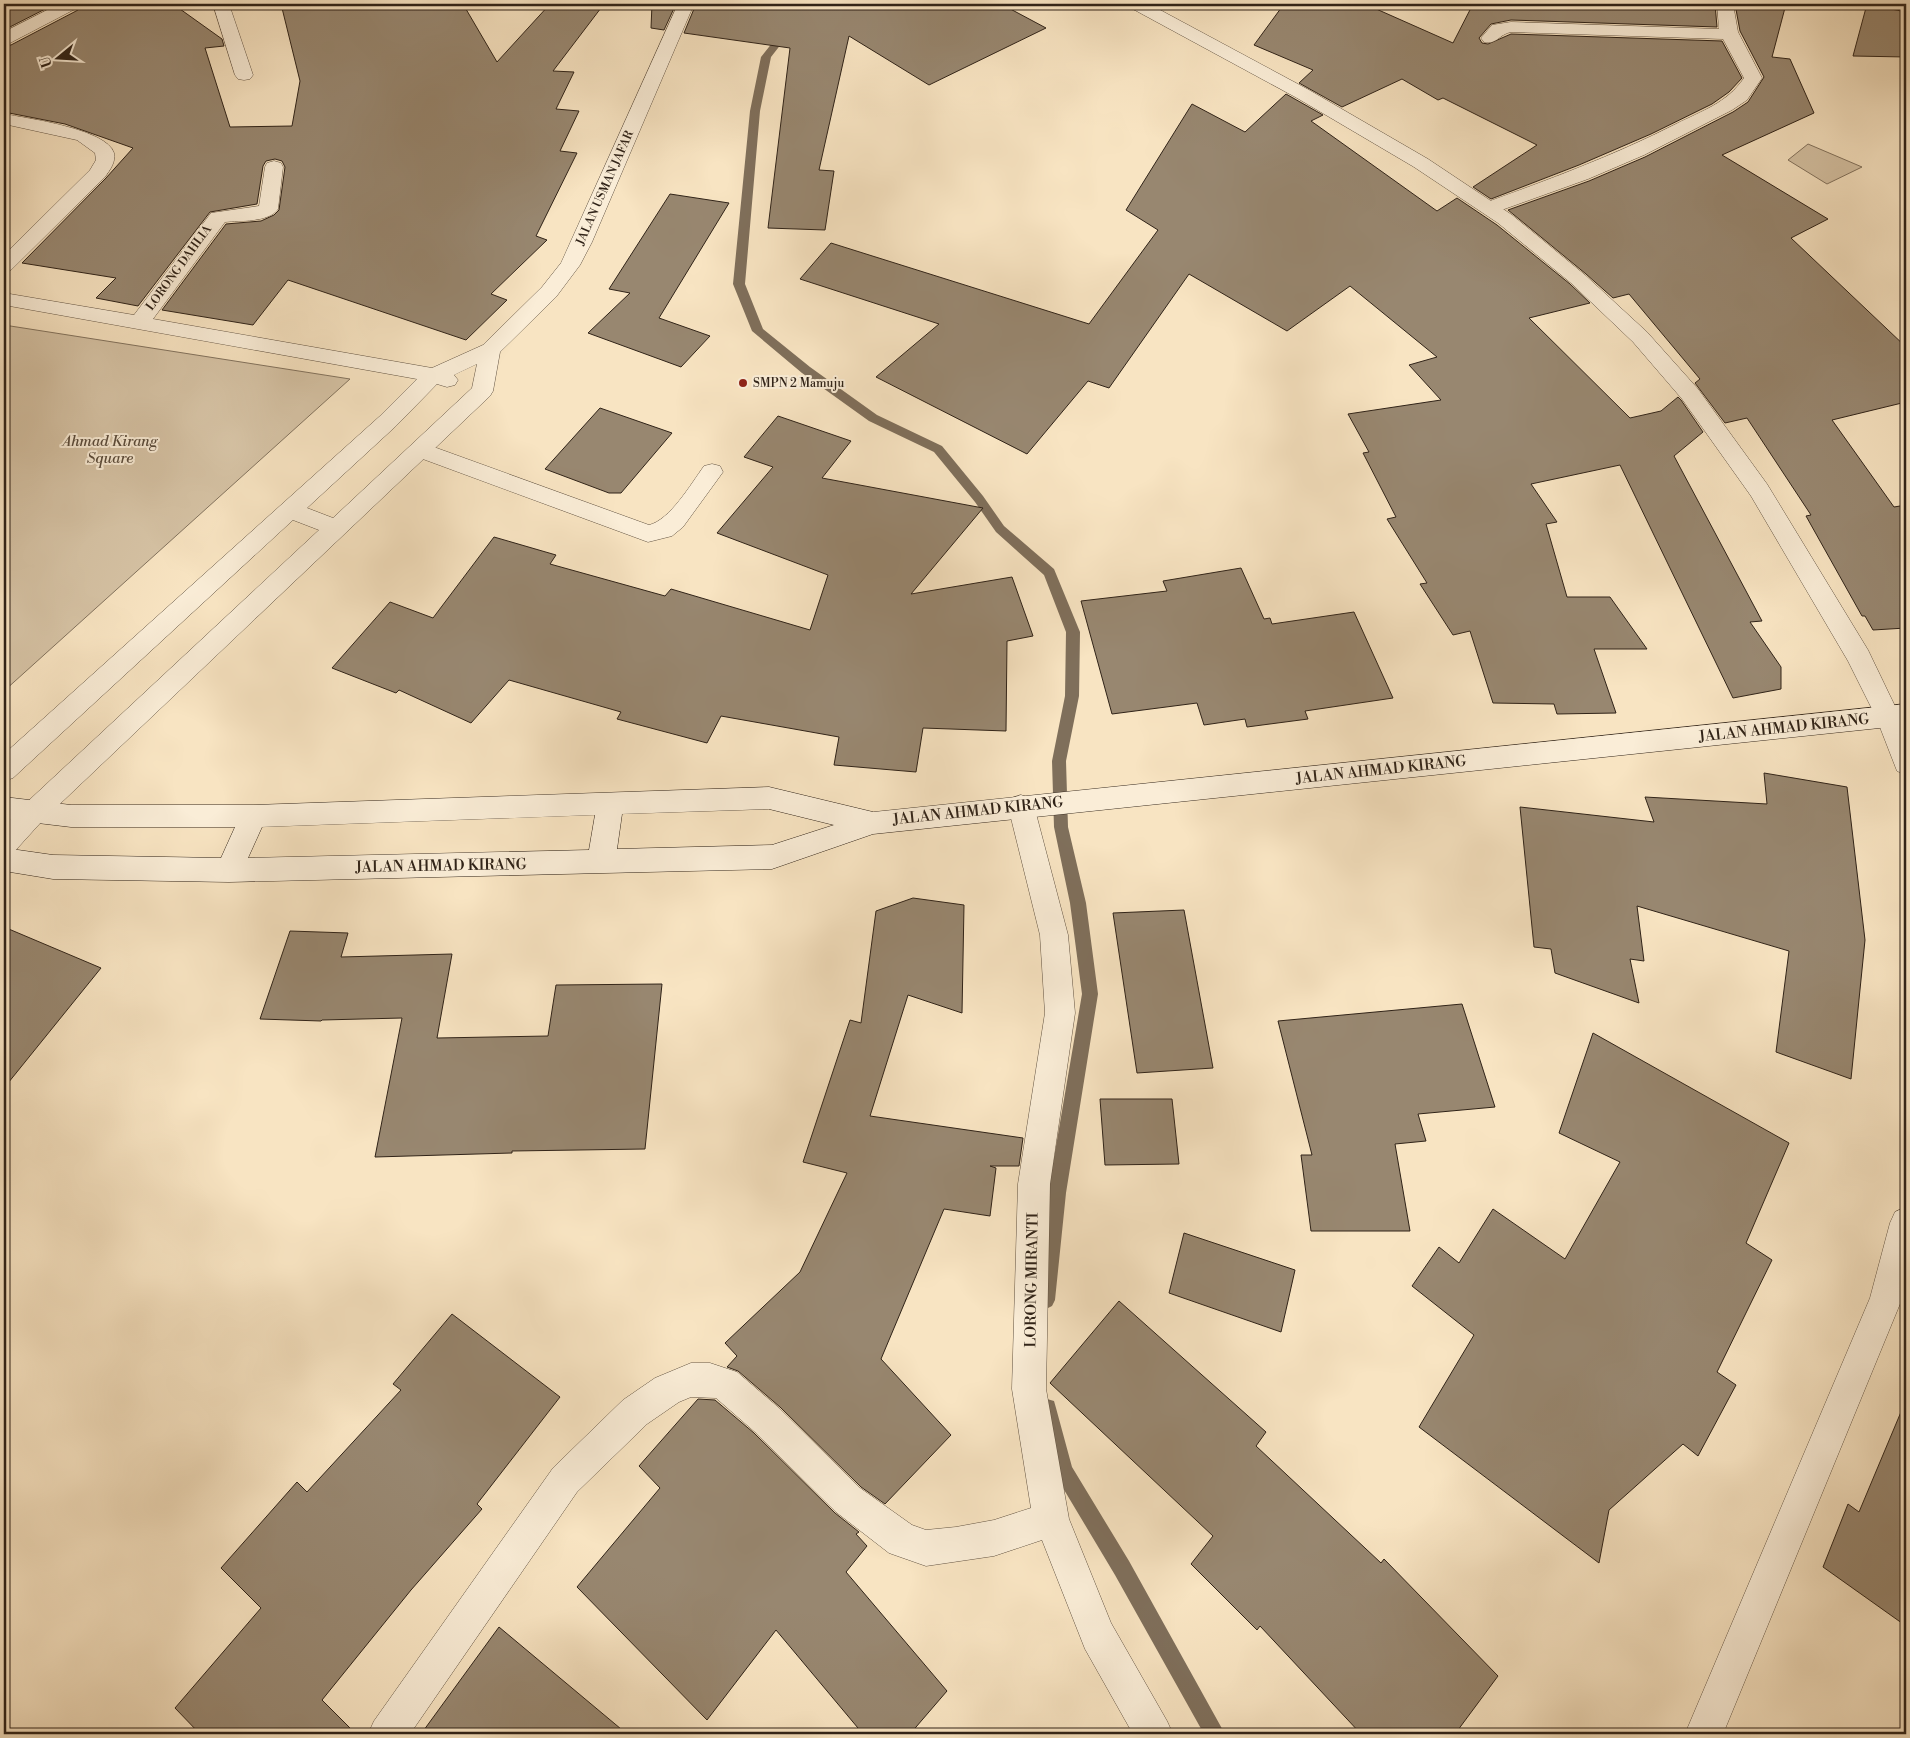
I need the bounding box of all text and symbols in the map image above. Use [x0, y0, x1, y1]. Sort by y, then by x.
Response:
north arrow [32, 32, 82, 82]
text: U [36, 54, 57, 70]
street label: JALAN USMAN JAFAR [573, 128, 637, 249]
street label: LORONG DAHLIA [143, 222, 215, 314]
place label: SMPN 2 Mamuju [753, 376, 844, 391]
marker: SMPN 2 Mamuju [737, 377, 749, 389]
park label: Ahmad Kirang Square [60, 432, 159, 468]
street label: JALAN AHMAD KIRANG [1697, 710, 1870, 747]
street label: JALAN AHMAD KIRANG [1294, 752, 1467, 789]
street label: JALAN AHMAD KIRANG [891, 793, 1064, 830]
street label: JALAN AHMAD KIRANG [354, 855, 527, 877]
street label: LORONG MIRANTI [1021, 1212, 1043, 1348]

